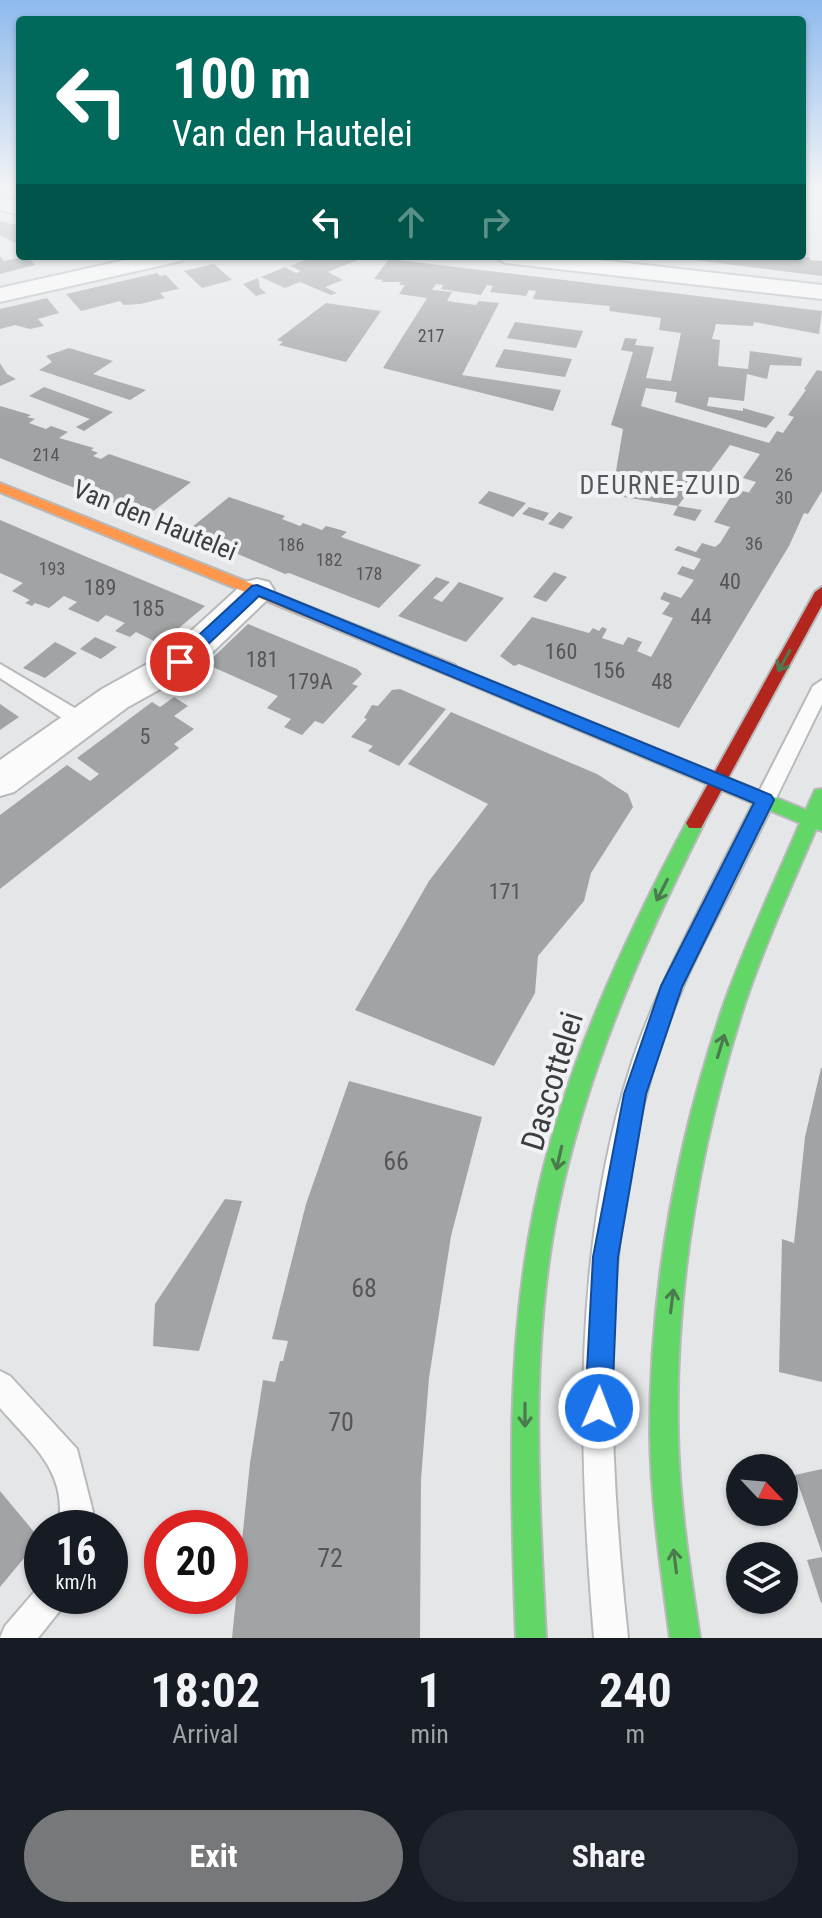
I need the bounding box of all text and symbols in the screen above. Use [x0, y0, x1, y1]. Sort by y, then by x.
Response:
text: 100 m [172, 46, 311, 112]
icon: left [40, 48, 144, 152]
text: Van den Hautelei [172, 113, 413, 155]
icon: left [305, 200, 349, 244]
icon: ahead [389, 200, 433, 244]
icon: right [473, 200, 517, 244]
house number: 217 [418, 325, 444, 346]
house number: 214 [33, 444, 59, 465]
house number: 26 [775, 464, 793, 485]
district label: DEURNE-ZUID [579, 470, 743, 500]
street label: Van den Hautelei [69, 474, 241, 566]
house number: 30 [775, 487, 793, 508]
house number: 36 [745, 533, 763, 554]
house number: 186 [278, 534, 304, 555]
house number: 182 [316, 549, 342, 570]
house number: 193 [39, 558, 65, 579]
house number: 178 [356, 563, 382, 584]
house number: 40 [719, 569, 741, 594]
house number: 189 [84, 575, 116, 600]
house number: 185 [132, 596, 164, 621]
house number: 44 [690, 604, 712, 629]
pin [146, 628, 214, 696]
house number: 160 [545, 639, 577, 664]
icon: arrive [158, 640, 202, 684]
house number: 181 [246, 647, 278, 672]
one-way arrow [776, 648, 791, 672]
house number: 156 [593, 658, 625, 683]
house number: 179A [287, 669, 333, 694]
house number: 48 [651, 669, 673, 694]
house number: 5 [140, 724, 150, 749]
one-way arrow [654, 878, 669, 901]
house number: 171 [489, 879, 521, 904]
street label: Dascottelei [513, 1007, 591, 1155]
one-way arrow [714, 1034, 729, 1059]
one-way arrow [550, 1144, 565, 1170]
house number: 66 [383, 1146, 409, 1176]
house number: 68 [351, 1273, 377, 1303]
one-way arrow [665, 1289, 680, 1315]
position arrow [557, 1366, 641, 1450]
one-way arrow [517, 1401, 533, 1428]
house number: 70 [328, 1407, 354, 1437]
north arrow [726, 1454, 798, 1526]
map controls [726, 1454, 798, 1614]
speed limit sign: 20 [144, 1510, 248, 1614]
text: 16 [56, 1528, 96, 1575]
button: layers [726, 1542, 798, 1614]
house number: 72 [317, 1543, 343, 1573]
one-way arrow [667, 1549, 682, 1574]
text: km/h [55, 1570, 97, 1594]
text: 18:02 [150, 1662, 260, 1719]
text: 1 [418, 1662, 442, 1719]
text: 240 [599, 1662, 672, 1719]
text: Arrival [172, 1719, 238, 1749]
text: min [411, 1719, 449, 1749]
text: m [626, 1719, 645, 1749]
button: Exit [24, 1810, 403, 1902]
button: Share [419, 1810, 798, 1902]

